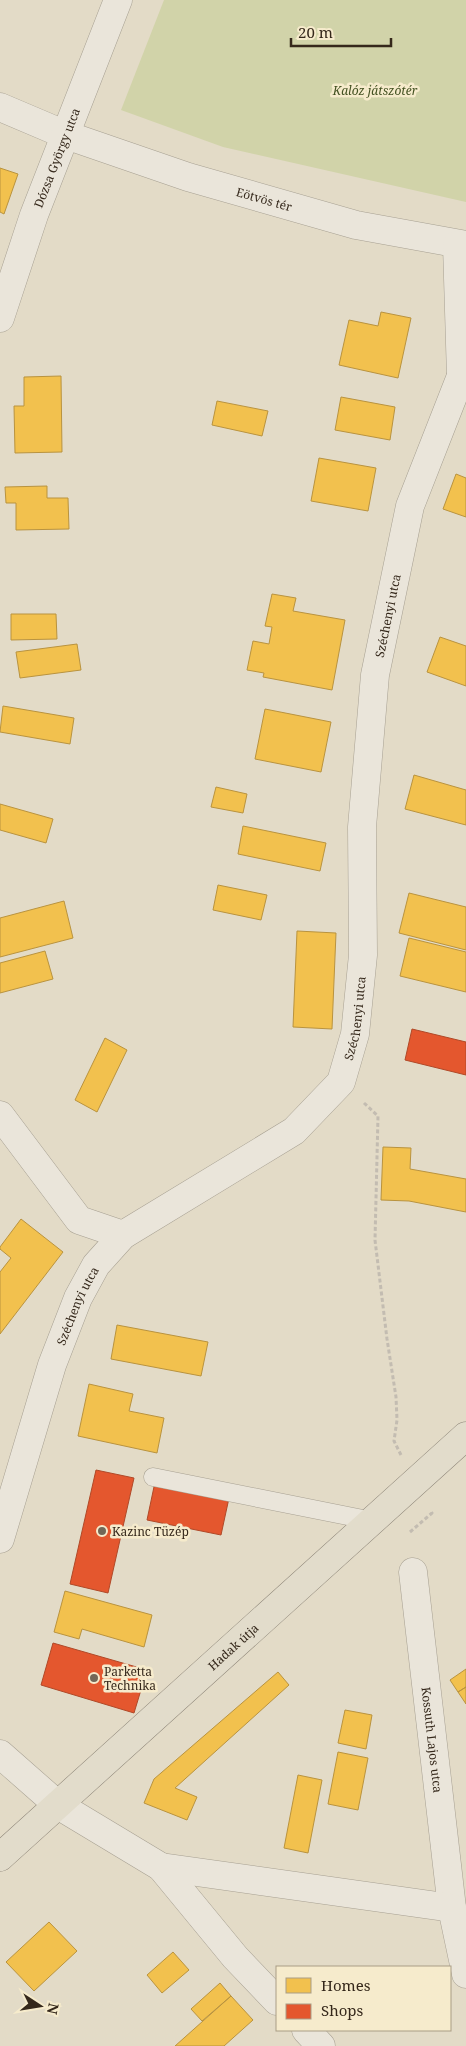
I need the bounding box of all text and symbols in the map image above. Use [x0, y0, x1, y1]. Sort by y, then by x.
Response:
scale bar [291, 15, 391, 47]
text: 20 m [298, 22, 333, 42]
park label: Kalóz játszótér [332, 82, 418, 99]
street label: Dózsa György utca [29, 105, 84, 210]
street label: Eötvös tér [234, 183, 294, 215]
street label: Széchenyi utca [370, 572, 404, 659]
street label: Széchenyi utca [339, 975, 369, 1062]
street label: Széchenyi utca [52, 1263, 102, 1348]
place label: Kazinc Tüzép [112, 1523, 189, 1540]
marker: Kazinc Tüzép [96, 1525, 108, 1537]
street label: Hadak útja [204, 1619, 262, 1674]
place label: Parketta Technika [104, 1663, 156, 1694]
marker: Parketta Technika [88, 1672, 100, 1684]
street label: Kossuth Lajos utca [418, 1686, 447, 1794]
legend [276, 1966, 451, 2031]
text: Homes [321, 1975, 371, 1995]
north arrow [15, 1981, 65, 2031]
text: Shops [321, 2000, 364, 2020]
text: N [43, 2001, 64, 2016]

